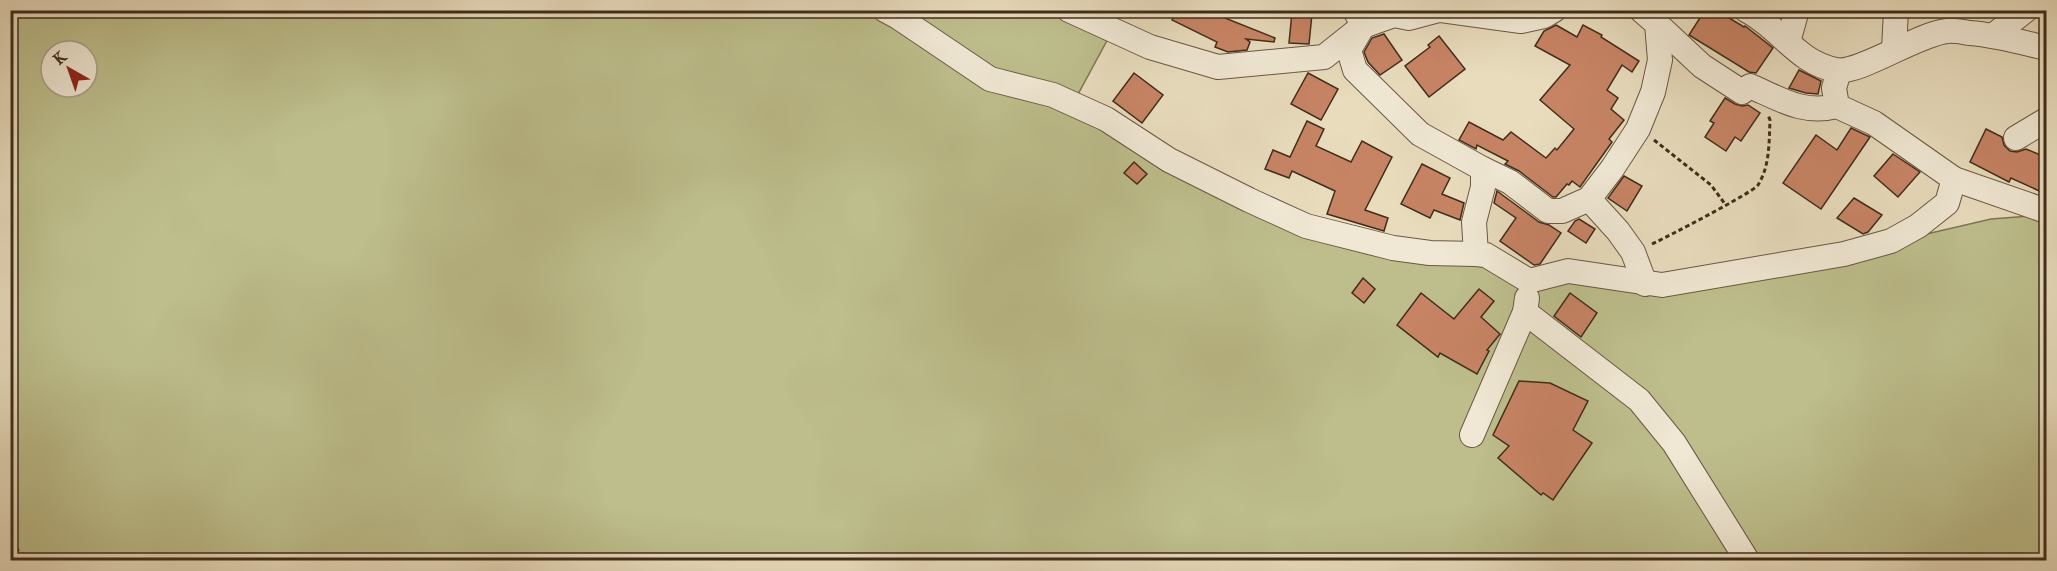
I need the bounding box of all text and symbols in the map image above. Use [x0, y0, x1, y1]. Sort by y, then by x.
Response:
north arrow [39, 39, 99, 99]
text: K [49, 47, 71, 69]

